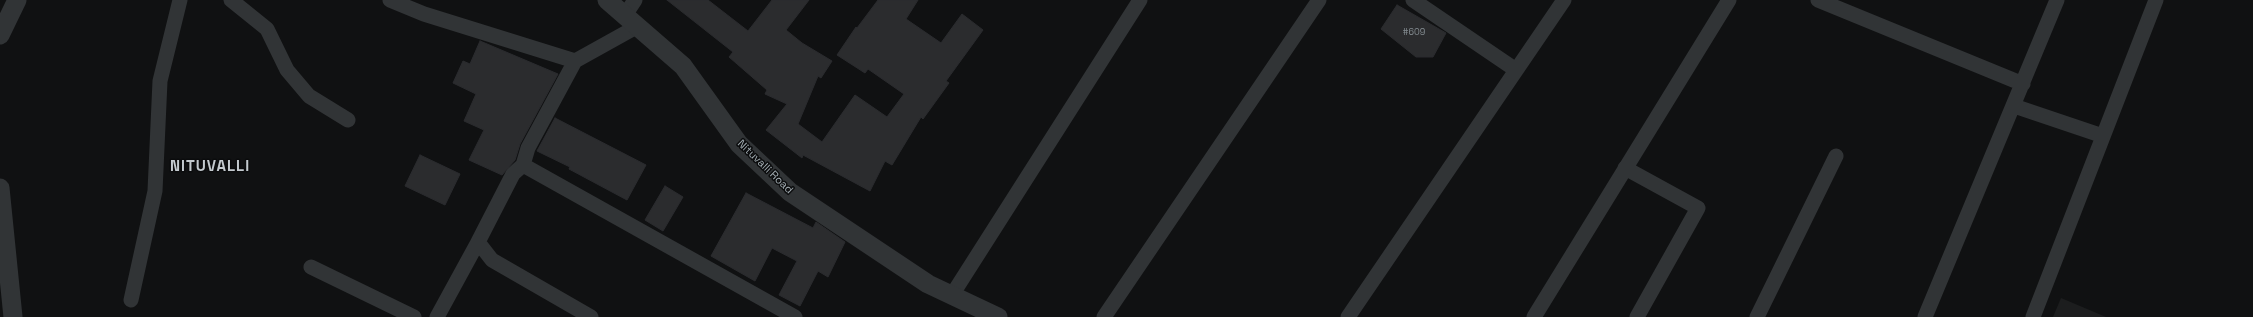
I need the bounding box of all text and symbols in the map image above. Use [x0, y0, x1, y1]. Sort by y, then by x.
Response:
house number: #609 [1403, 28, 1425, 38]
street label: Nituvalli Road [735, 137, 795, 197]
district label: NITUVALLI [170, 158, 250, 176]

